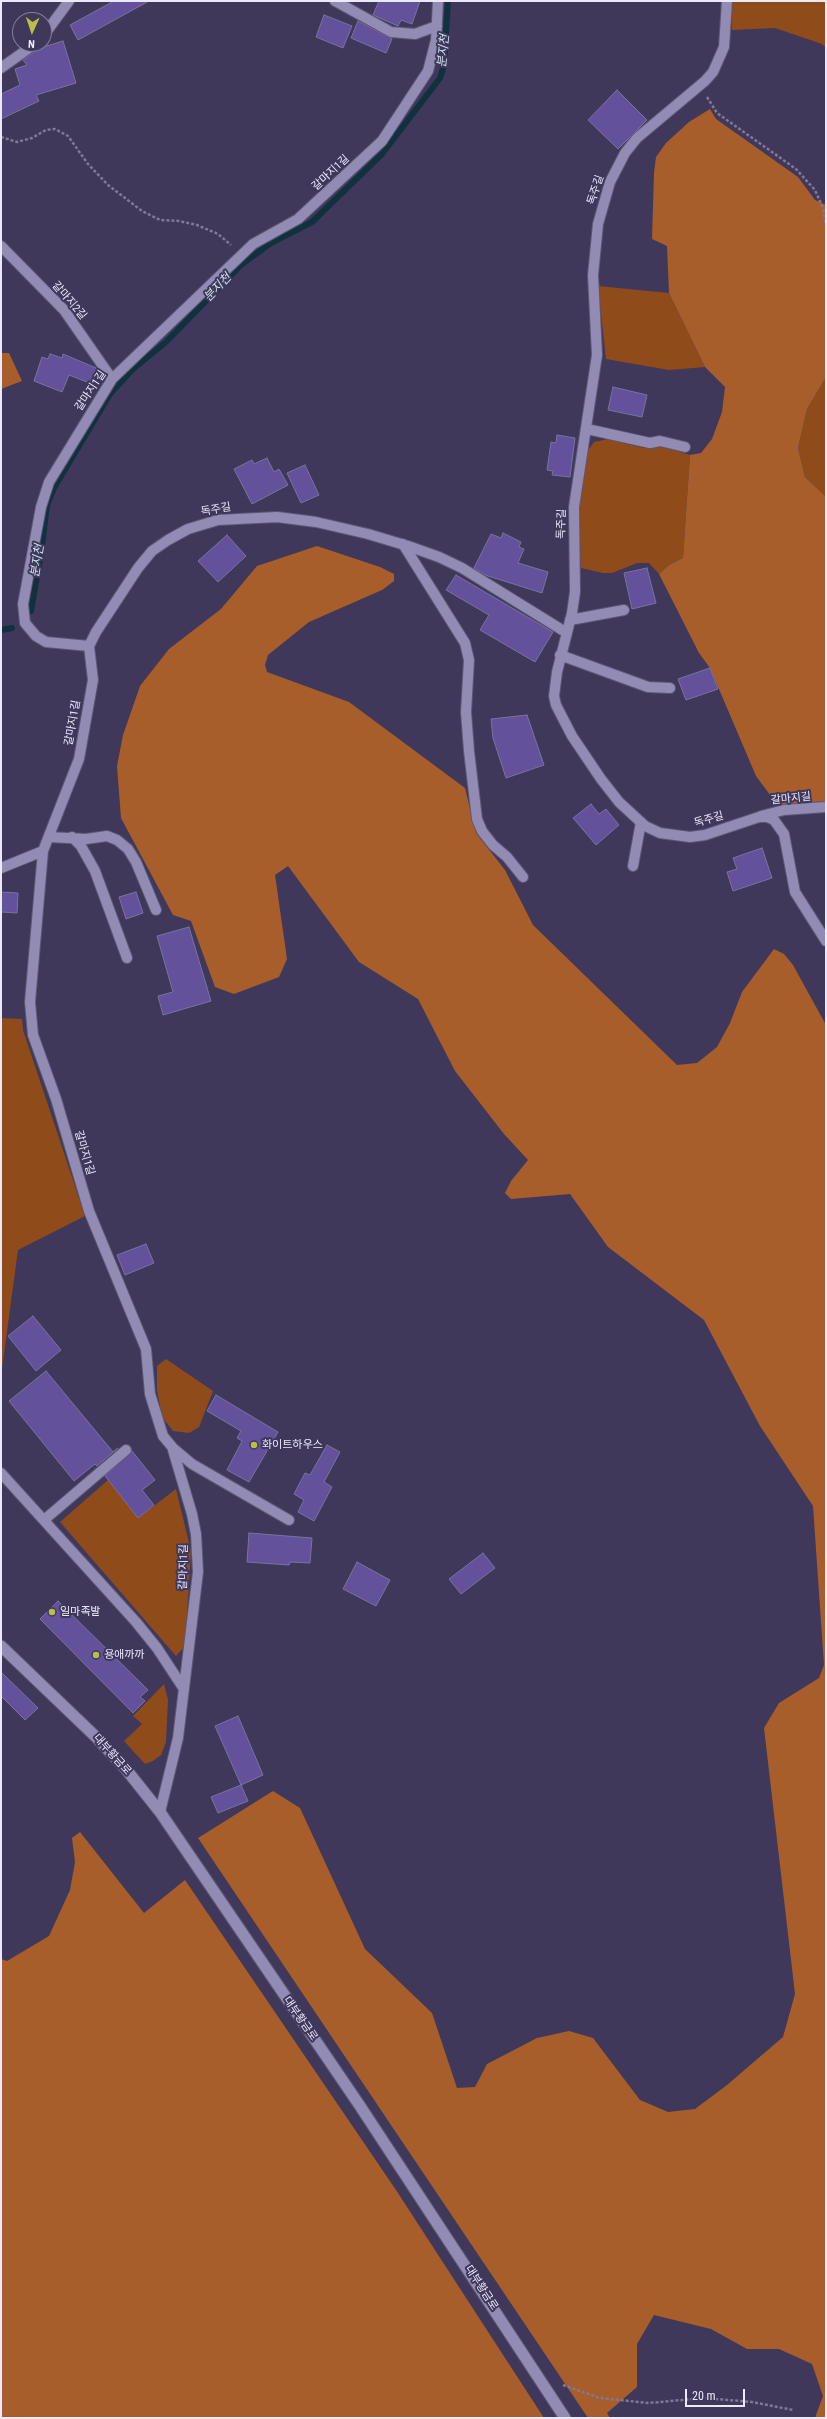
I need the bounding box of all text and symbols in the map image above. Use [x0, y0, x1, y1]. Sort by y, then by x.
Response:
north arrow [12, 12, 52, 52]
water label: 분지천 [435, 34, 453, 68]
text: N [28, 37, 35, 50]
street label: 갈마지1길 [310, 153, 352, 193]
street label: 독주길 [585, 174, 607, 206]
water label: 분지천 [201, 271, 235, 305]
street label: 갈마지2길 [49, 279, 89, 323]
street label: 갈마지1길 [73, 368, 109, 414]
street label: 독주길 [200, 501, 232, 519]
street label: 독주길 [555, 509, 569, 539]
water label: 분지천 [28, 544, 48, 578]
street label: 갈마지1길 [63, 699, 83, 747]
street label: 갈마지길 [770, 790, 812, 808]
street label: 독주길 [693, 809, 725, 831]
street label: 갈마지1길 [71, 1129, 97, 1177]
place label: 화이트하우스 [262, 1438, 323, 1452]
marker: 화이트하우스 [249, 1440, 259, 1450]
street label: 갈마지1길 [177, 1544, 191, 1590]
place label: 일마족발 [60, 1605, 100, 1619]
marker: 일마족발 [47, 1607, 57, 1617]
place label: 용애까까 [104, 1648, 144, 1662]
marker: 용애까까 [91, 1650, 101, 1660]
street label: 대부황금로 [90, 1732, 134, 1778]
street label: 대부황금로 [280, 1994, 320, 2044]
street label: 대부황금로 [462, 2263, 500, 2313]
scale bar [687, 2381, 747, 2407]
text: 20 m [692, 2389, 716, 2403]

